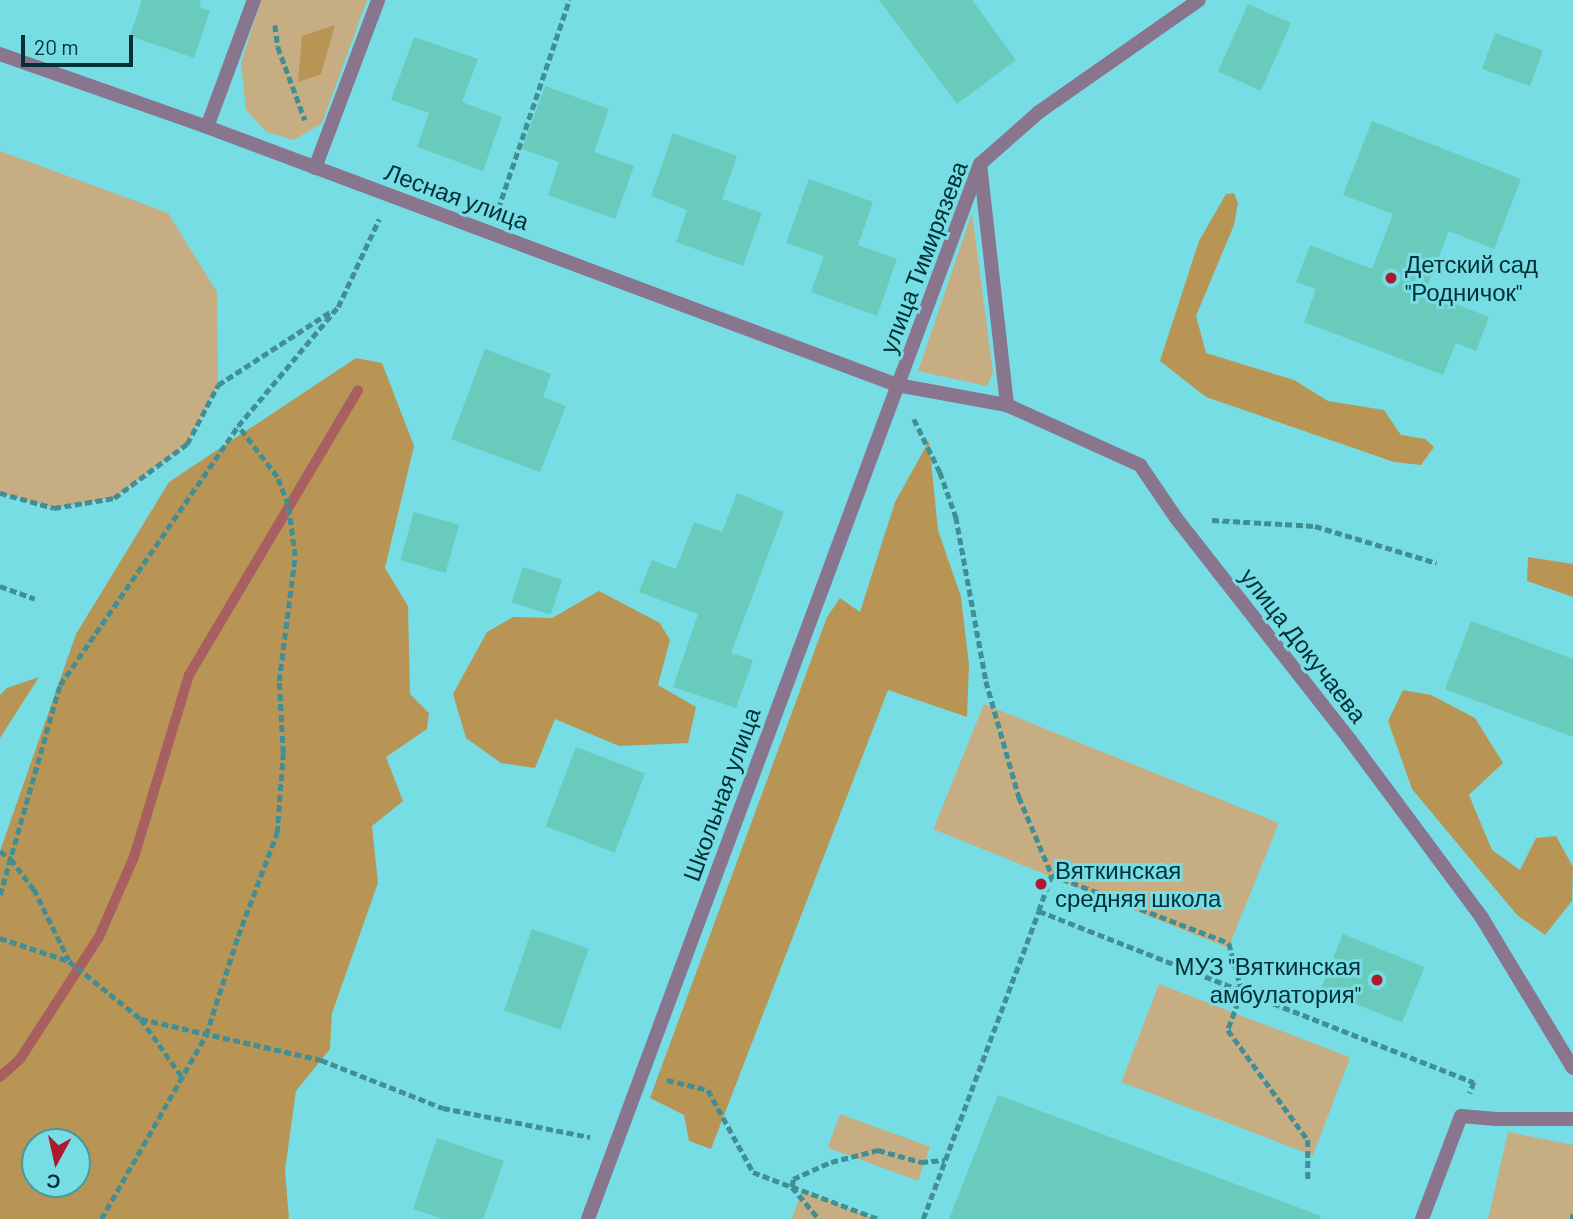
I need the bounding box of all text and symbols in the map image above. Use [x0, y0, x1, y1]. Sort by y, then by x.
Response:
scale bar [24, 21, 136, 65]
text: 20 m [34, 34, 79, 59]
street label: Лесная улица [381, 157, 533, 235]
street label: улица Тимирязева [873, 157, 973, 357]
place label: Детский сад "Родничок" [1405, 250, 1538, 306]
marker: Детский сад "Родничок" [1383, 270, 1399, 286]
street label: улица Докучаева [1235, 562, 1373, 728]
street label: Школьная улица [676, 703, 766, 885]
place label: Вяткинская средняя школа [1055, 856, 1221, 912]
marker: Вяткинская средняя школа [1033, 876, 1049, 892]
place label: МУЗ "Вяткинская амбулатория" [1174, 952, 1361, 1008]
marker: МУЗ "Вяткинская амбулатория" [1367, 970, 1387, 990]
north arrow [21, 1128, 91, 1198]
text: С [45, 1170, 62, 1195]

